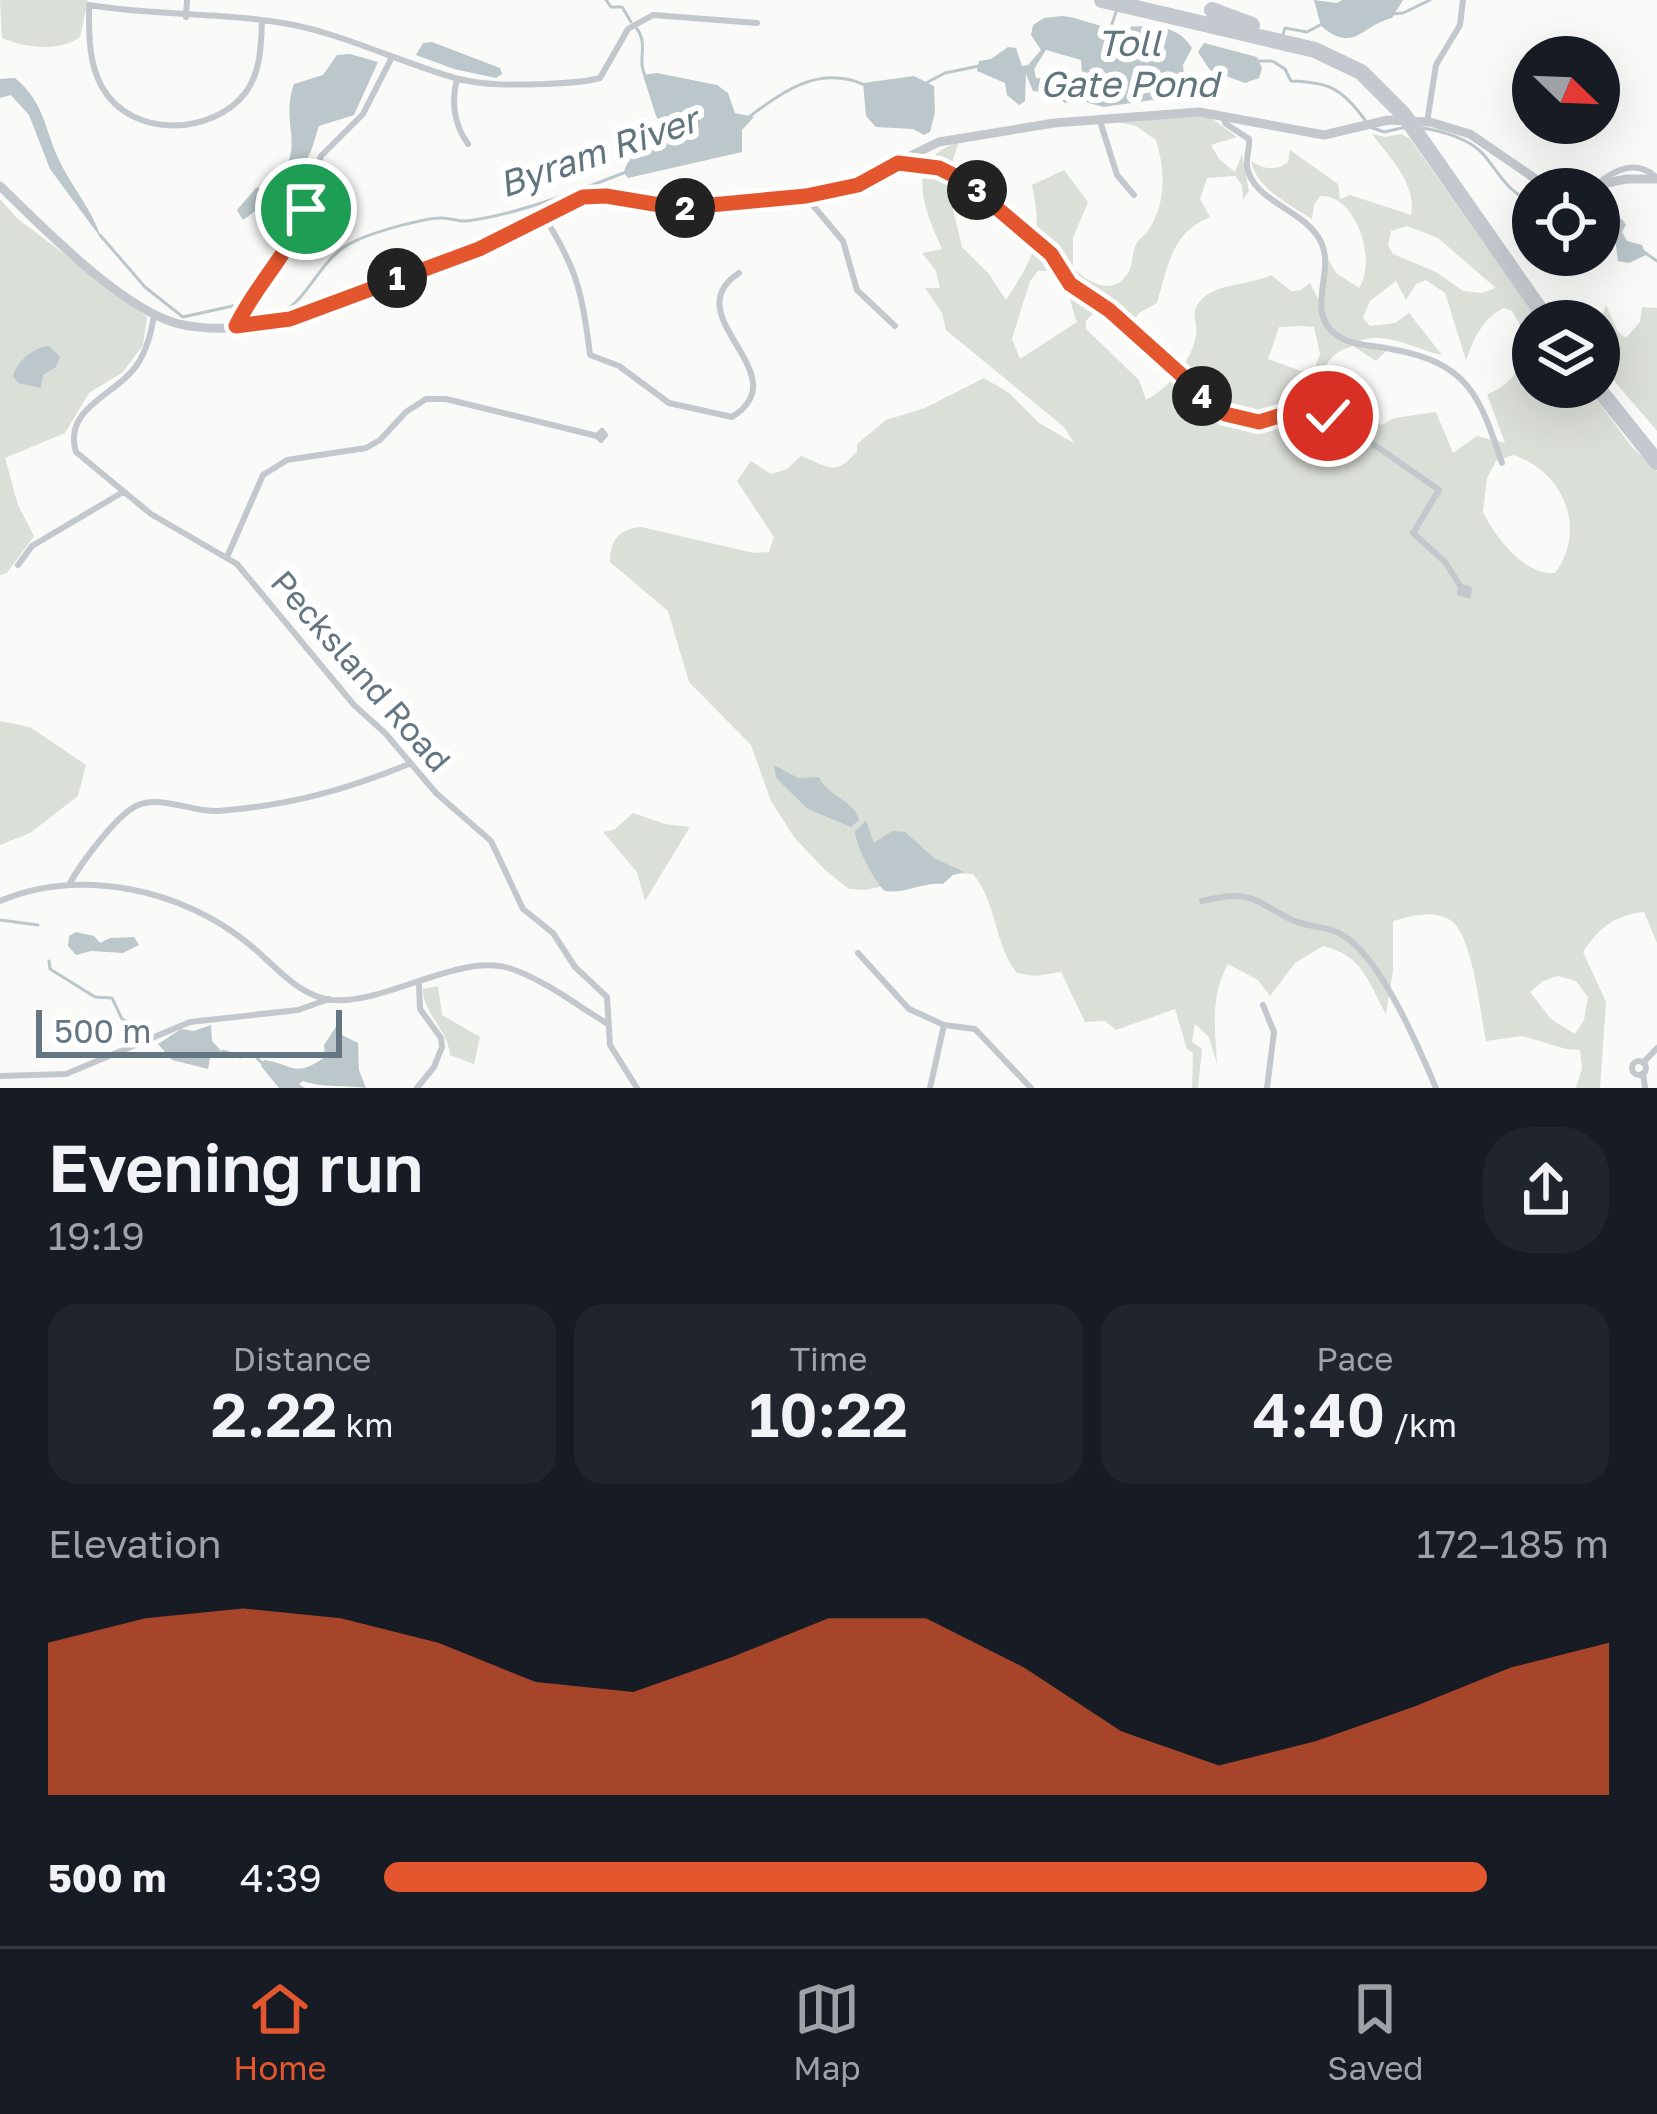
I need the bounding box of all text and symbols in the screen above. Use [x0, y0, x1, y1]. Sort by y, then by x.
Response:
water label: Toll Gate Pond [1040, 21, 1222, 105]
north arrow [1512, 36, 1620, 144]
map controls [1512, 36, 1620, 408]
water label: Byram River [493, 96, 708, 206]
pin [255, 158, 357, 260]
pin: 3 [947, 160, 1007, 220]
button: locate [1512, 168, 1620, 276]
text: 3 [967, 170, 987, 209]
icon: arrive [273, 176, 339, 242]
pin: 2 [655, 178, 715, 238]
text: 2 [675, 188, 695, 227]
pin: 1 [367, 248, 427, 308]
text: 1 [389, 258, 406, 297]
button: layers [1512, 300, 1620, 408]
pin [1277, 365, 1379, 467]
pin: 4 [1172, 366, 1232, 426]
text: 4 [1192, 376, 1212, 415]
icon: check [1295, 383, 1361, 449]
street label: Pecksland Road [264, 562, 459, 779]
scale bar [36, 1004, 342, 1057]
text: 500 m [54, 1011, 152, 1050]
text: Evening run [48, 1127, 423, 1207]
button: share [1483, 1127, 1609, 1253]
text: 19:19 [48, 1212, 145, 1259]
text: Distance [233, 1339, 372, 1378]
text: Time [790, 1339, 867, 1378]
text: Pace [1316, 1339, 1393, 1378]
text: 2.22 [211, 1378, 337, 1450]
text: 10:22 [749, 1378, 908, 1450]
text: 4:40 [1253, 1378, 1385, 1450]
text: km [337, 1405, 393, 1444]
text: /km [1385, 1405, 1457, 1444]
text: Elevation [48, 1520, 221, 1567]
text: 172–185 m [1417, 1520, 1609, 1567]
text: 500 m [48, 1854, 166, 1901]
text: 4:39 [240, 1854, 322, 1901]
tab: Home [233, 1976, 327, 2087]
tab: Map [793, 1976, 861, 2087]
tab: Saved [1327, 1976, 1424, 2087]

